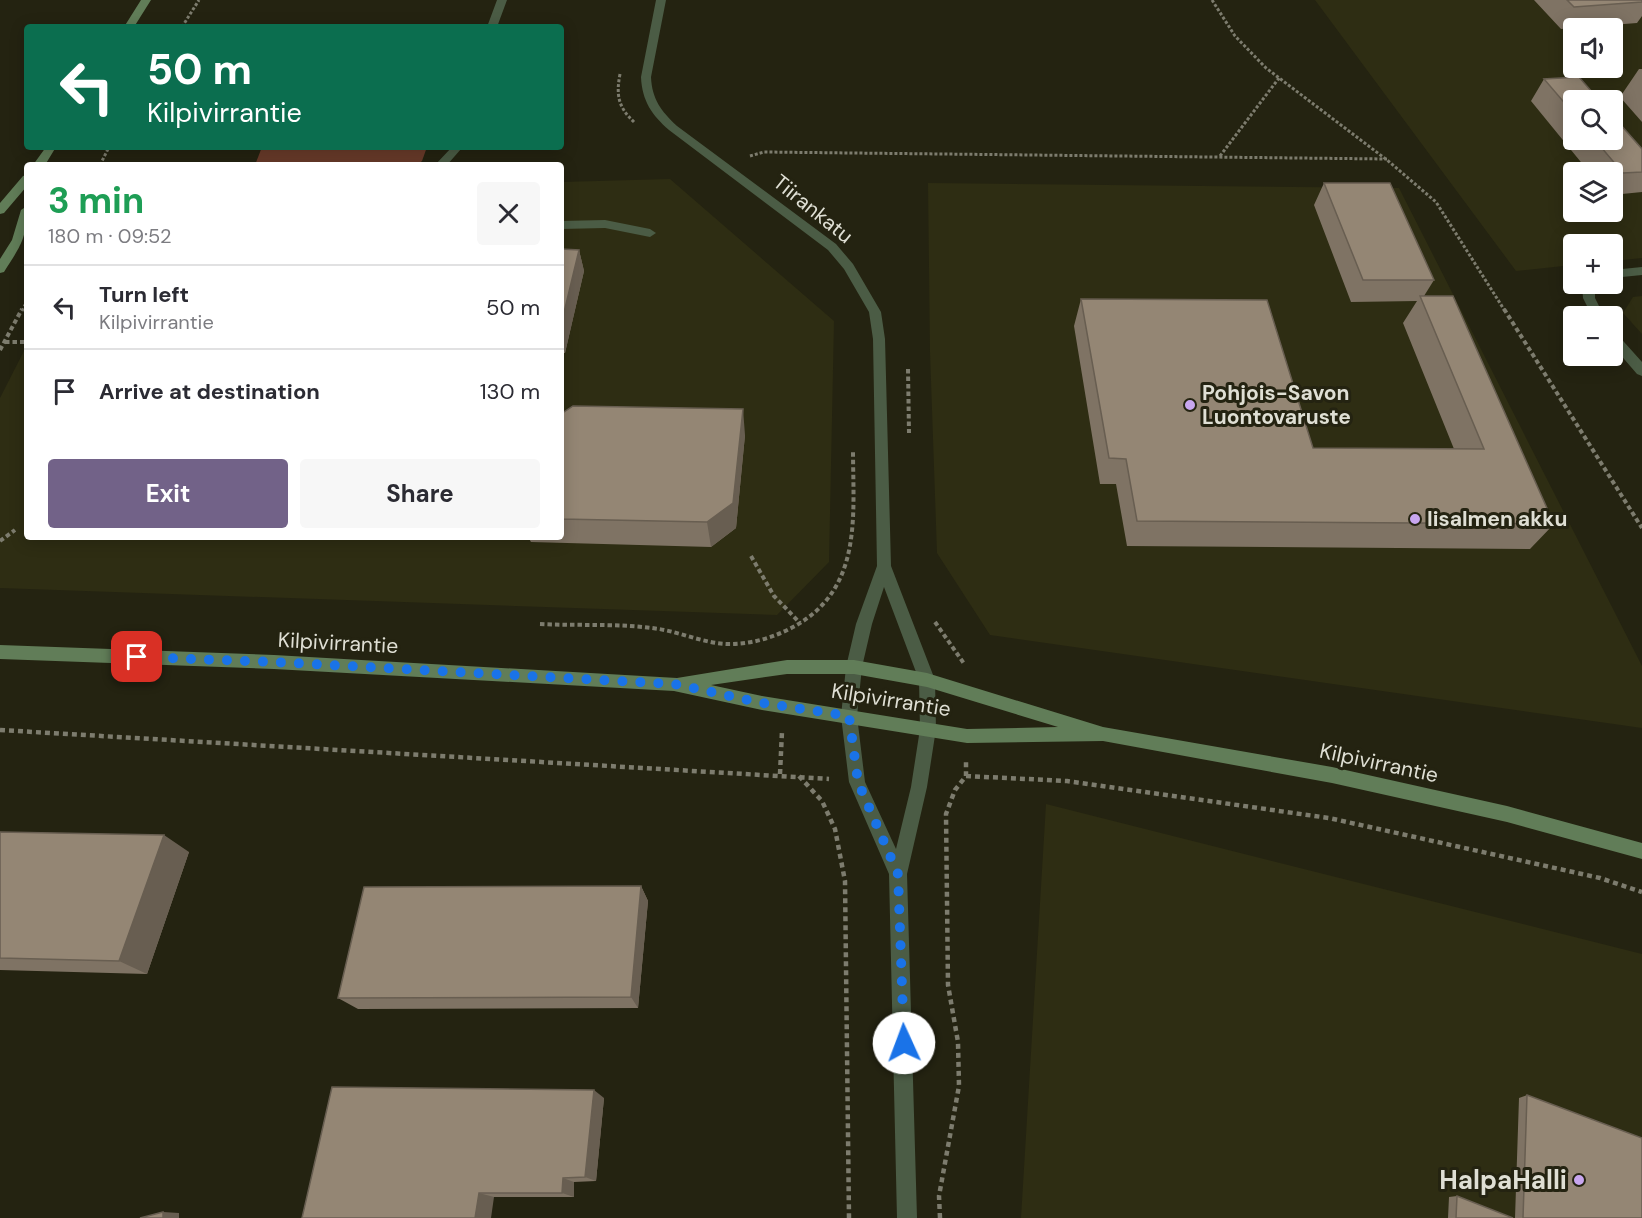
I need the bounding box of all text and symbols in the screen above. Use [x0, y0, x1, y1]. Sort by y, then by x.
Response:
map controls [1563, 18, 1623, 366]
button: sound [1563, 18, 1623, 78]
text: 50 m [147, 42, 252, 97]
icon: left [48, 48, 126, 126]
button: search [1563, 90, 1623, 150]
text: Kilpivirrantie [147, 95, 302, 130]
button: layers [1563, 162, 1623, 222]
street label: Tiirankatu [767, 168, 859, 250]
text: 3 min [48, 177, 144, 224]
button: close [477, 182, 540, 245]
text: 180 m · 09:52 [48, 223, 171, 249]
button: + [1563, 234, 1623, 294]
text: Turn left [99, 280, 189, 309]
icon: left [48, 291, 81, 324]
text: 50 m [486, 293, 540, 322]
button: − [1563, 306, 1623, 366]
text: Kilpivirrantie [99, 309, 214, 335]
icon: arrive [48, 375, 81, 408]
text: Arrive at destination [99, 377, 320, 406]
text: 130 m [480, 377, 540, 406]
place label: Pohjois-Savon Luontovaruste [1202, 379, 1351, 431]
marker: Pohjois-Savon Luontovaruste [1183, 398, 1197, 412]
button: Exit [48, 459, 288, 528]
button: Share [300, 459, 540, 528]
place label: Iisalmen akku [1427, 505, 1567, 533]
marker: Iisalmen akku [1408, 512, 1422, 526]
street label: Kilpivirrantie [277, 626, 399, 660]
pin [111, 631, 162, 682]
icon: arrive [120, 640, 153, 673]
street label: Kilpivirrantie [829, 677, 953, 723]
street label: Kilpivirrantie [1317, 737, 1441, 789]
position arrow [872, 1011, 936, 1075]
place label: HalpaHalli [1439, 1163, 1567, 1197]
marker: HalpaHalli [1572, 1173, 1586, 1187]

